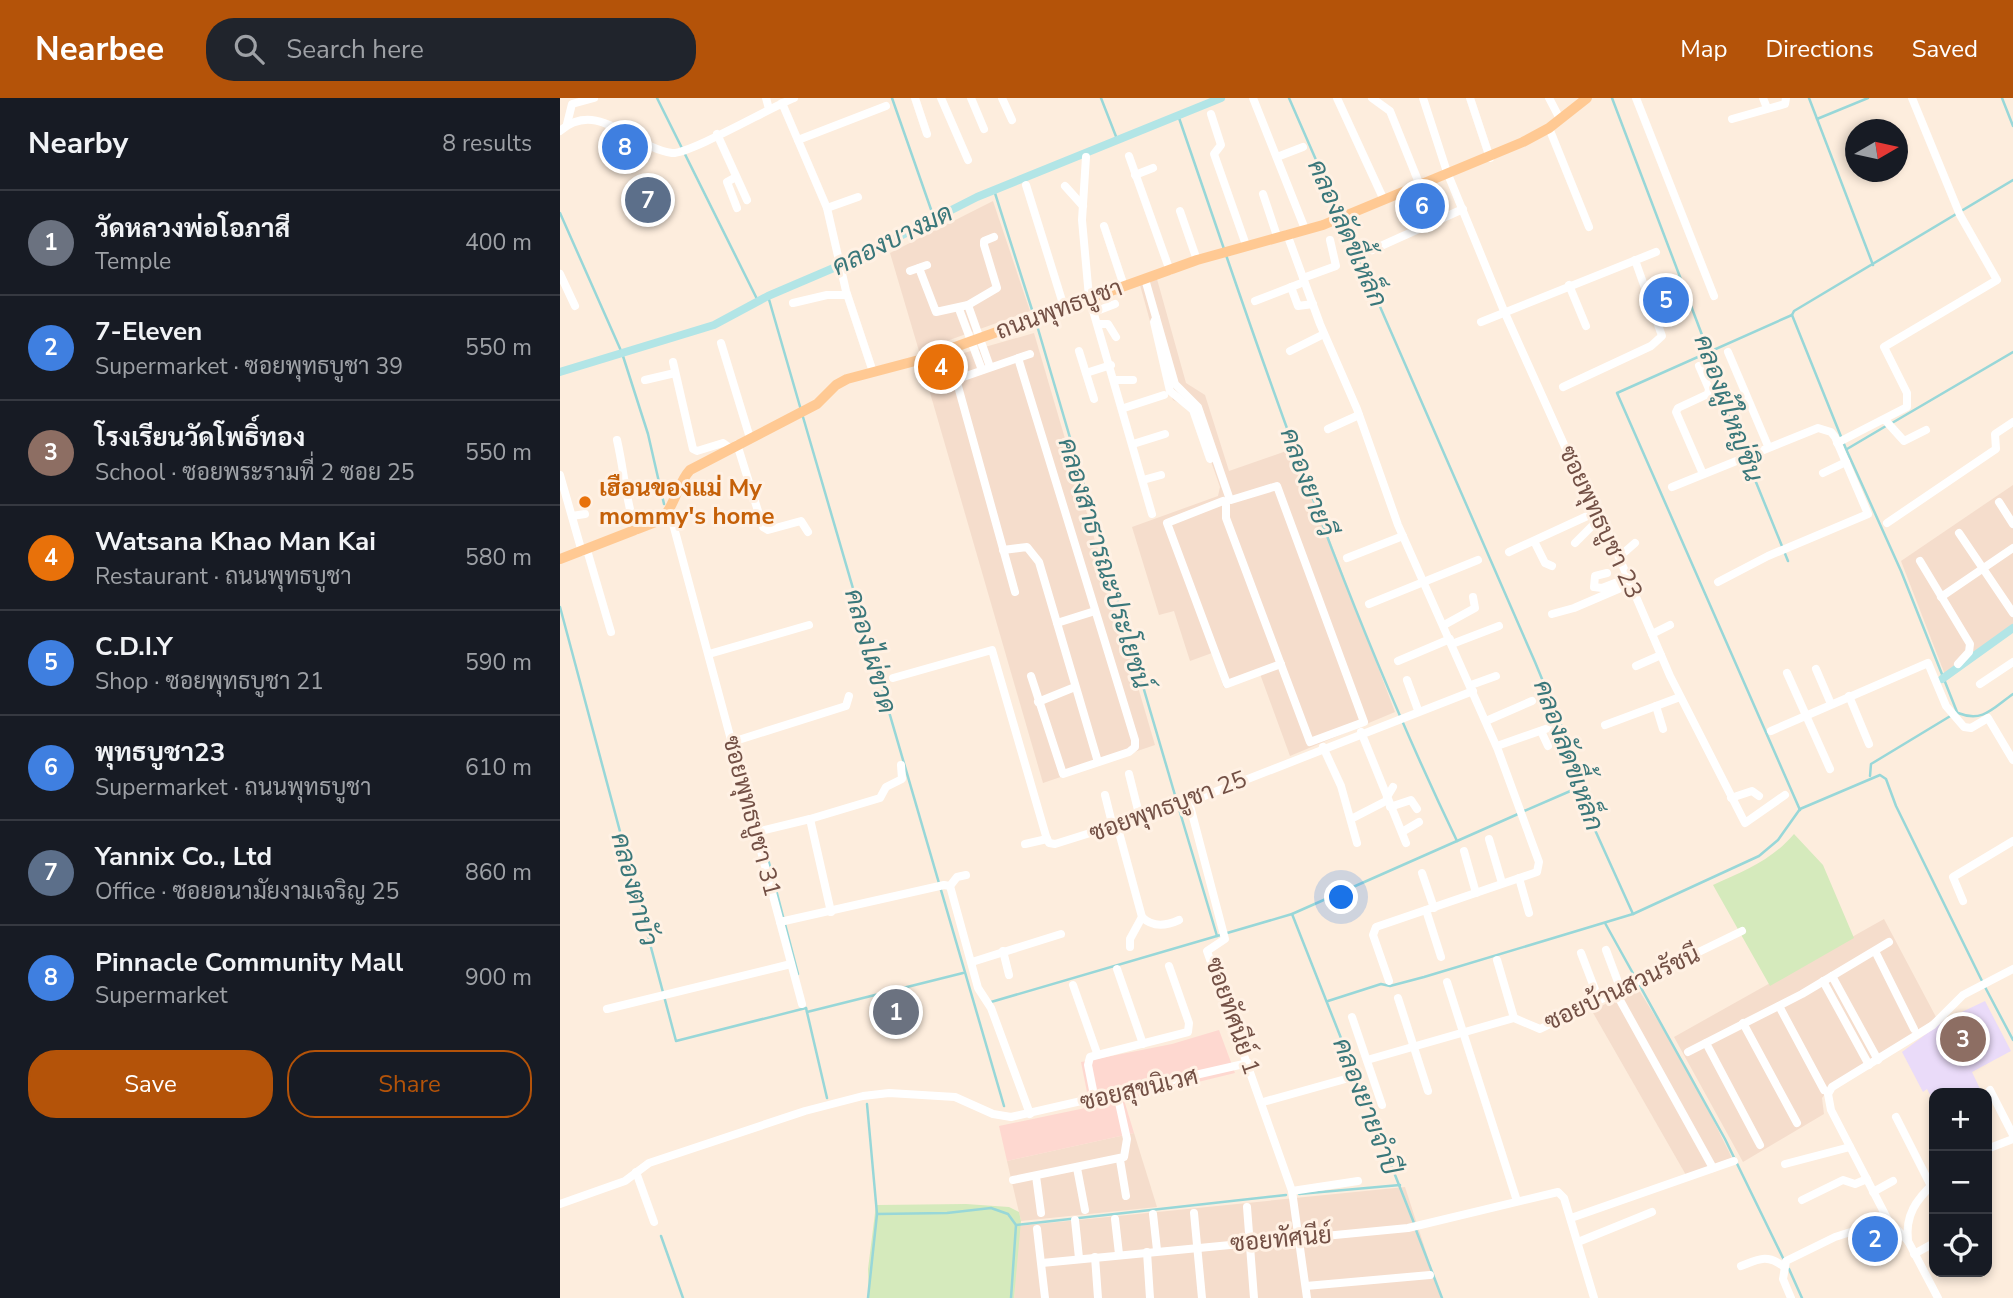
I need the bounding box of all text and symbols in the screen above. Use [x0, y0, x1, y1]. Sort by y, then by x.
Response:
search box [206, 18, 696, 81]
text: Nearbee [35, 27, 164, 72]
icon: search [230, 30, 268, 68]
text: Search here [286, 32, 424, 67]
text: Map [1680, 33, 1727, 65]
text: Directions [1765, 33, 1874, 65]
text: Saved [1912, 33, 1978, 65]
north arrow [1845, 119, 1908, 182]
pin: 8 [602, 121, 648, 173]
text: Nearby [28, 123, 128, 164]
text: 8 results [442, 128, 532, 159]
water label: คลองลัดขี้เหล็ก [1299, 151, 1401, 313]
pin: 7 [625, 174, 671, 226]
pin: 6 [1399, 180, 1445, 232]
water label: คลองบางมด [826, 195, 958, 284]
text: วัดหลวงพ่อโอภาสี [95, 211, 290, 246]
text: 1 [44, 227, 58, 258]
text: 400 m [465, 227, 532, 258]
text: Temple [95, 246, 171, 277]
street label: ถนนพุทธบูชา [991, 271, 1127, 348]
pin: 5 [1643, 274, 1689, 326]
text: 7-Eleven [95, 314, 202, 349]
water label: คลองผู้ใหญ่ชิน [1686, 330, 1772, 487]
text: 2 [44, 332, 58, 363]
text: 550 m [465, 332, 532, 363]
pin: 4 [918, 341, 964, 393]
text: Supermarket · ซอยพุทธบูชา 39 [95, 351, 403, 382]
text: โรงเรียนวัดโพธิ์ทอง [95, 420, 305, 455]
water label: คลองยายวี [1272, 423, 1344, 543]
water label: คลองสาธารณะประโยชน์ [1050, 433, 1161, 697]
text: 3 [44, 437, 58, 468]
text: 550 m [465, 437, 532, 468]
street label: ซอยพุทธบูชา 23 [1551, 440, 1650, 604]
text: School · ซอยพระรามที่ 2 ซอย 25 [95, 457, 415, 488]
place label: เฮือนของแม่ My mommy's home [599, 472, 774, 532]
marker: เฮือนของแม่ My mommy's home [577, 494, 593, 510]
text: Watsana Khao Man Kai [95, 524, 376, 559]
text: 4 [44, 542, 58, 573]
text: 580 m [465, 542, 532, 573]
text: Restaurant · ถนนพุทธบูชา [95, 561, 352, 592]
water label: คลองไผ่ขวด [836, 585, 905, 718]
text: C.D.I.Y [95, 629, 173, 664]
text: 5 [44, 647, 58, 678]
text: 590 m [465, 647, 532, 678]
text: Shop · ซอยพุทธบูชา 21 [95, 666, 324, 697]
water label: คลองลัดขี้เหล็ก [1525, 673, 1618, 836]
street label: ซอยพุทธบูชา 31 [714, 732, 789, 900]
text: พุทธบูชา23 [95, 735, 225, 770]
text: 6 [44, 752, 58, 783]
text: 610 m [465, 752, 532, 783]
street label: ซอยพุทธบูชา 25 [1085, 763, 1251, 850]
text: Supermarket · ถนนพุทธบูชา [95, 772, 371, 803]
water label: คลองตาบัว [603, 828, 666, 950]
text: Yannix Co., Ltd [95, 839, 272, 874]
text: 7 [44, 857, 58, 888]
text: 860 m [465, 857, 532, 888]
text: Office · ซอยอนามัยงามเจริญ 25 [95, 876, 399, 907]
your location [1324, 880, 1358, 914]
street label: ซอยบ้านสวนรัชนี [1539, 938, 1705, 1038]
text: Pinnacle Community Mall [95, 945, 403, 980]
street label: ซอยทัศนีย์ 1 [1198, 953, 1268, 1079]
text: 8 [44, 962, 58, 993]
text: 900 m [465, 962, 532, 993]
text: Supermarket [95, 980, 228, 1011]
pin: 1 [873, 986, 919, 1038]
pin: 3 [1940, 1013, 1986, 1065]
water label: คลองยายจำปี [1324, 1033, 1409, 1181]
button: Save [28, 1050, 273, 1118]
button: Share [287, 1050, 532, 1118]
street label: ซอยสุขนิเวศ [1077, 1060, 1201, 1118]
map controls [1929, 1088, 1992, 1277]
button: + [1929, 1088, 1992, 1151]
button: − [1929, 1151, 1992, 1214]
pin: 2 [1852, 1213, 1898, 1265]
button: locate [1929, 1214, 1992, 1277]
street label: ซอยทัศนีย์ [1229, 1219, 1333, 1259]

